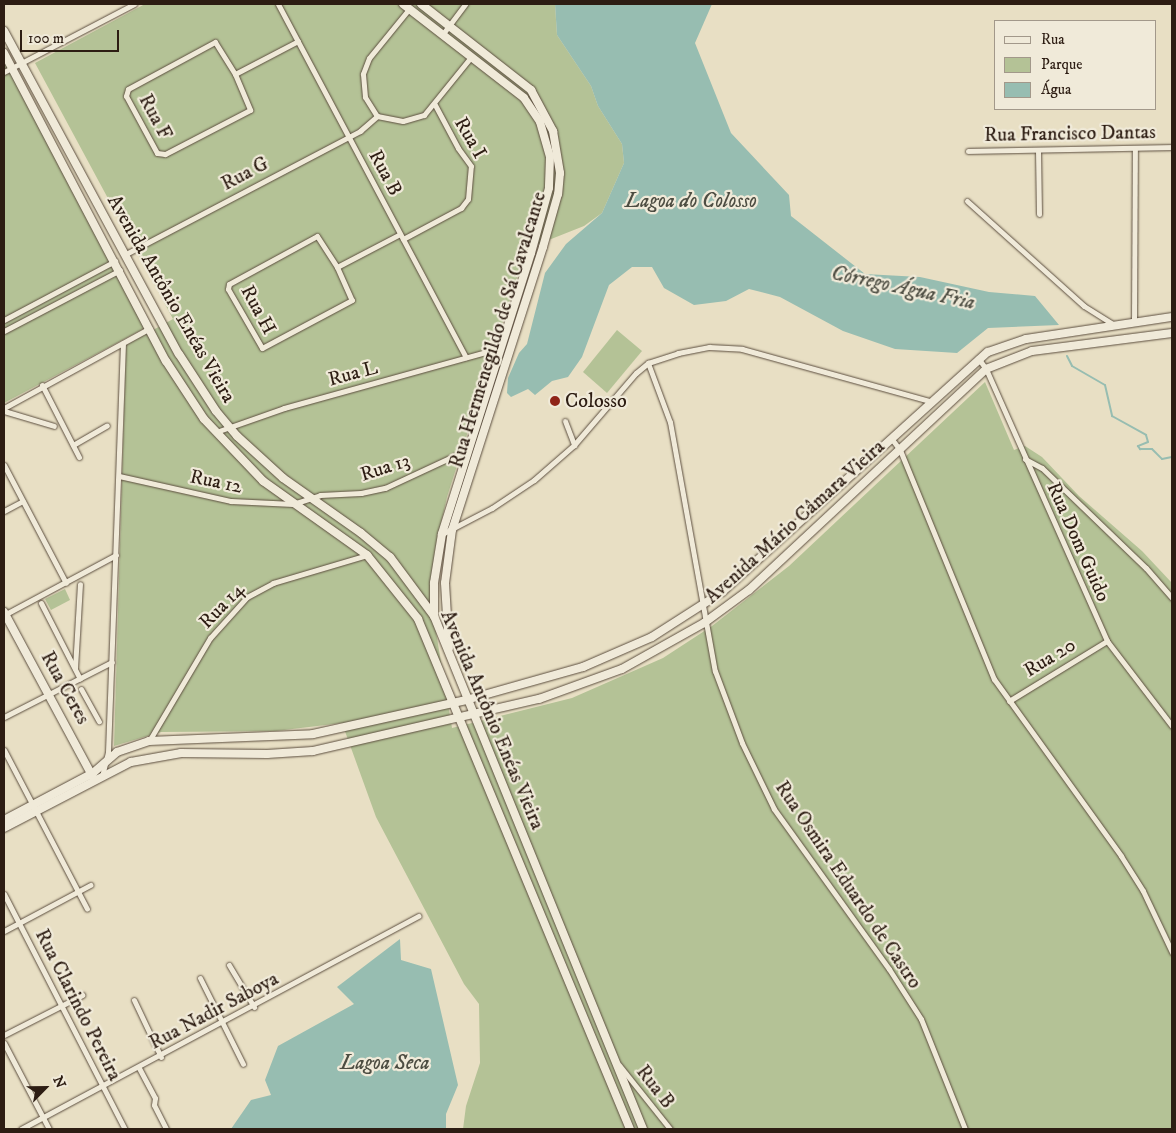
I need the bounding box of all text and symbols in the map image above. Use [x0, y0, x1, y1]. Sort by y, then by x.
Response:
scale bar [22, 20, 121, 52]
legend [994, 20, 1156, 110]
text: 100 m [28, 29, 64, 48]
text: Rua [1041, 30, 1065, 49]
text: Parque [1041, 55, 1082, 74]
text: Água [1041, 80, 1071, 99]
street label: Rua F [133, 90, 177, 144]
street label: Rua I [449, 113, 491, 163]
street label: Rua Francisco Dantas [984, 121, 1156, 147]
street label: Rua B [363, 146, 407, 200]
street label: Rua G [217, 152, 273, 196]
water label: Lagoa do Colosso [625, 188, 757, 214]
street label: Rua Hermenegildo de Sá Cavalcante [444, 189, 552, 471]
street label: Avenida Antônio Enéas Vieira [102, 191, 240, 407]
water label: Córrego Água Fria [829, 260, 977, 316]
street label: Rua H [235, 281, 281, 339]
street label: Rua L [326, 356, 380, 392]
place label: Colosso [565, 389, 627, 413]
marker: Colosso [549, 395, 561, 407]
street label: Avenida Mário Câmara Vieira [700, 435, 890, 609]
street label: Rua 13 [357, 449, 413, 487]
street label: Rua 12 [188, 465, 244, 499]
street label: Rua Dom Guido [1041, 479, 1115, 605]
street label: Rua 14 [194, 578, 250, 634]
street label: Avenida Antônio Enéas Vieira [435, 607, 549, 833]
street label: Rua 20 [1020, 633, 1080, 683]
street label: Rua Ceres [35, 647, 95, 729]
street label: Rua Osmira Eduardo de Castro [769, 777, 927, 993]
street label: Rua Clarindo Pereira [29, 925, 127, 1085]
street label: Rua Nadir Saboya [145, 967, 283, 1055]
water label: Lagoa Seca [340, 1050, 430, 1076]
street label: Rua B [631, 1061, 679, 1113]
north arrow [20, 1063, 70, 1113]
text: N [48, 1073, 69, 1091]

